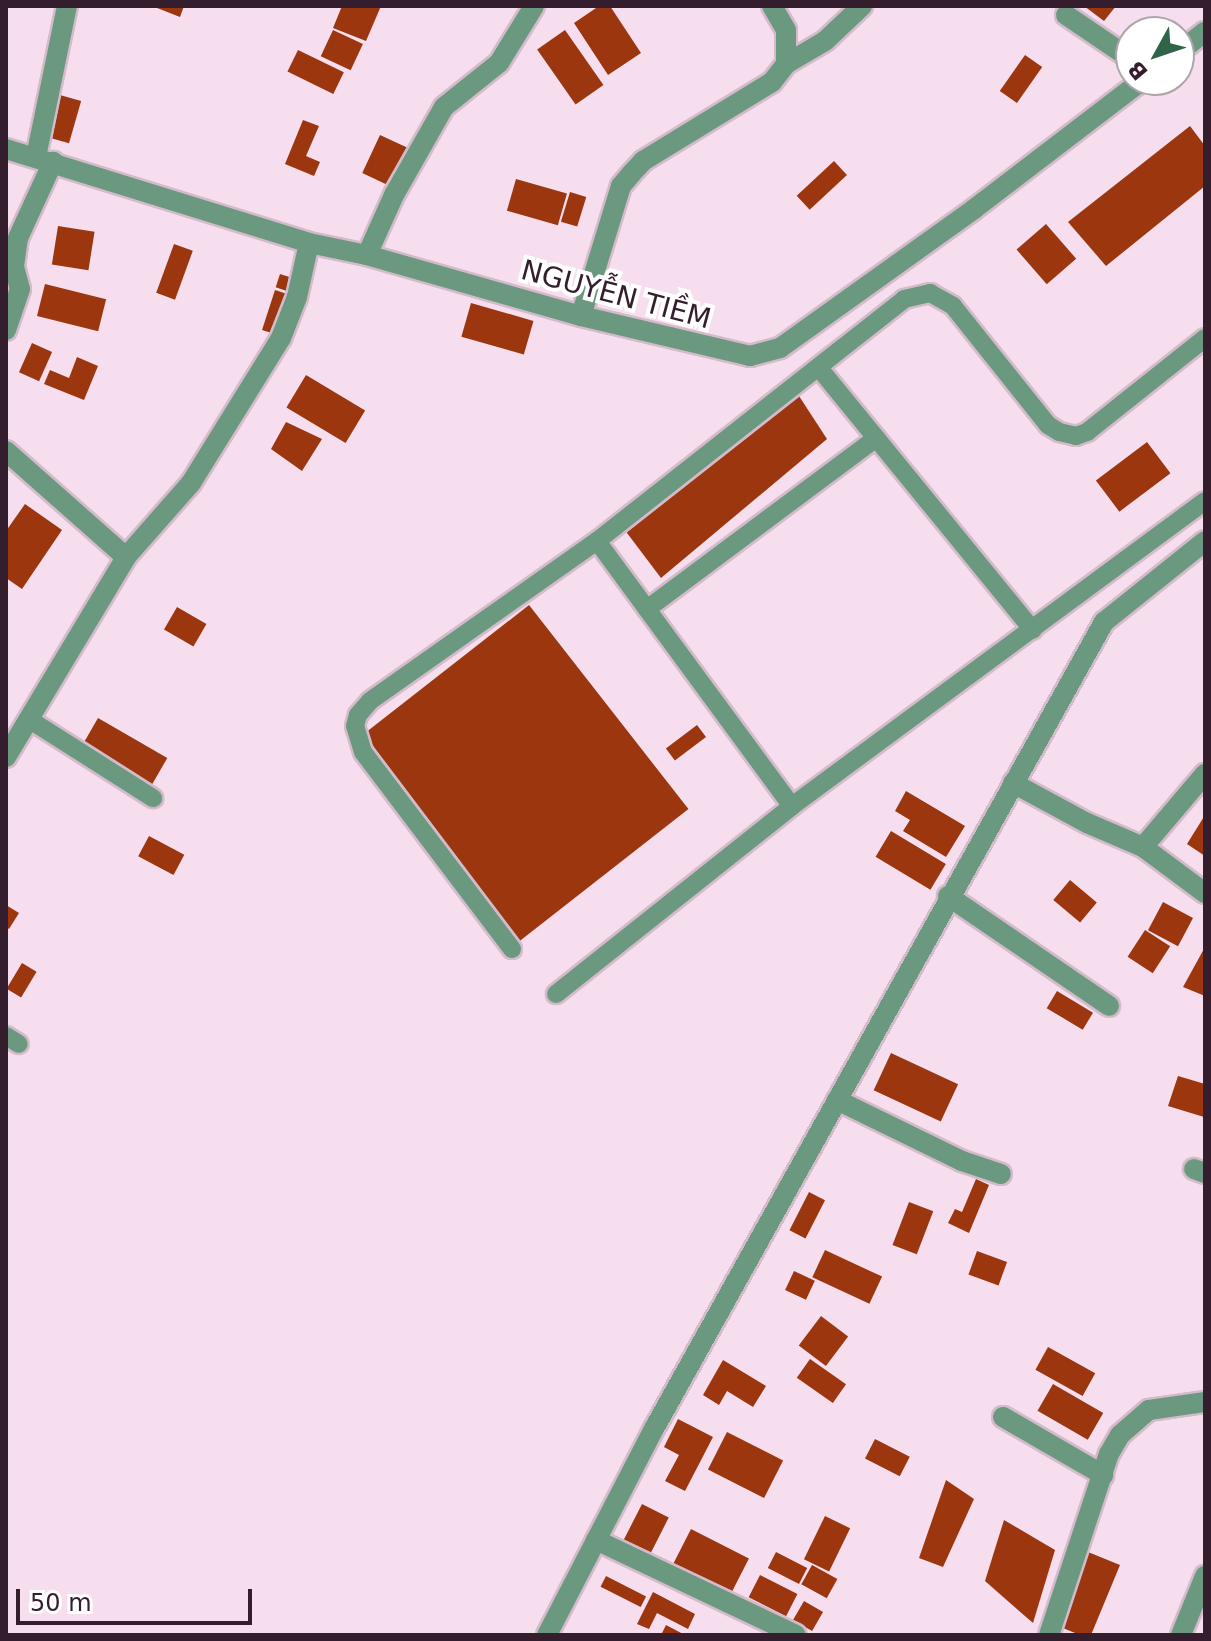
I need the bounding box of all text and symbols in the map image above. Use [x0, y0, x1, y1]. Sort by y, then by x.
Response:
north arrow [1115, 16, 1195, 96]
text: B [1123, 56, 1153, 85]
street label: NGUYỄN TIỀM [517, 254, 715, 336]
scale bar [20, 1573, 256, 1623]
text: 50 m [30, 1589, 92, 1617]

